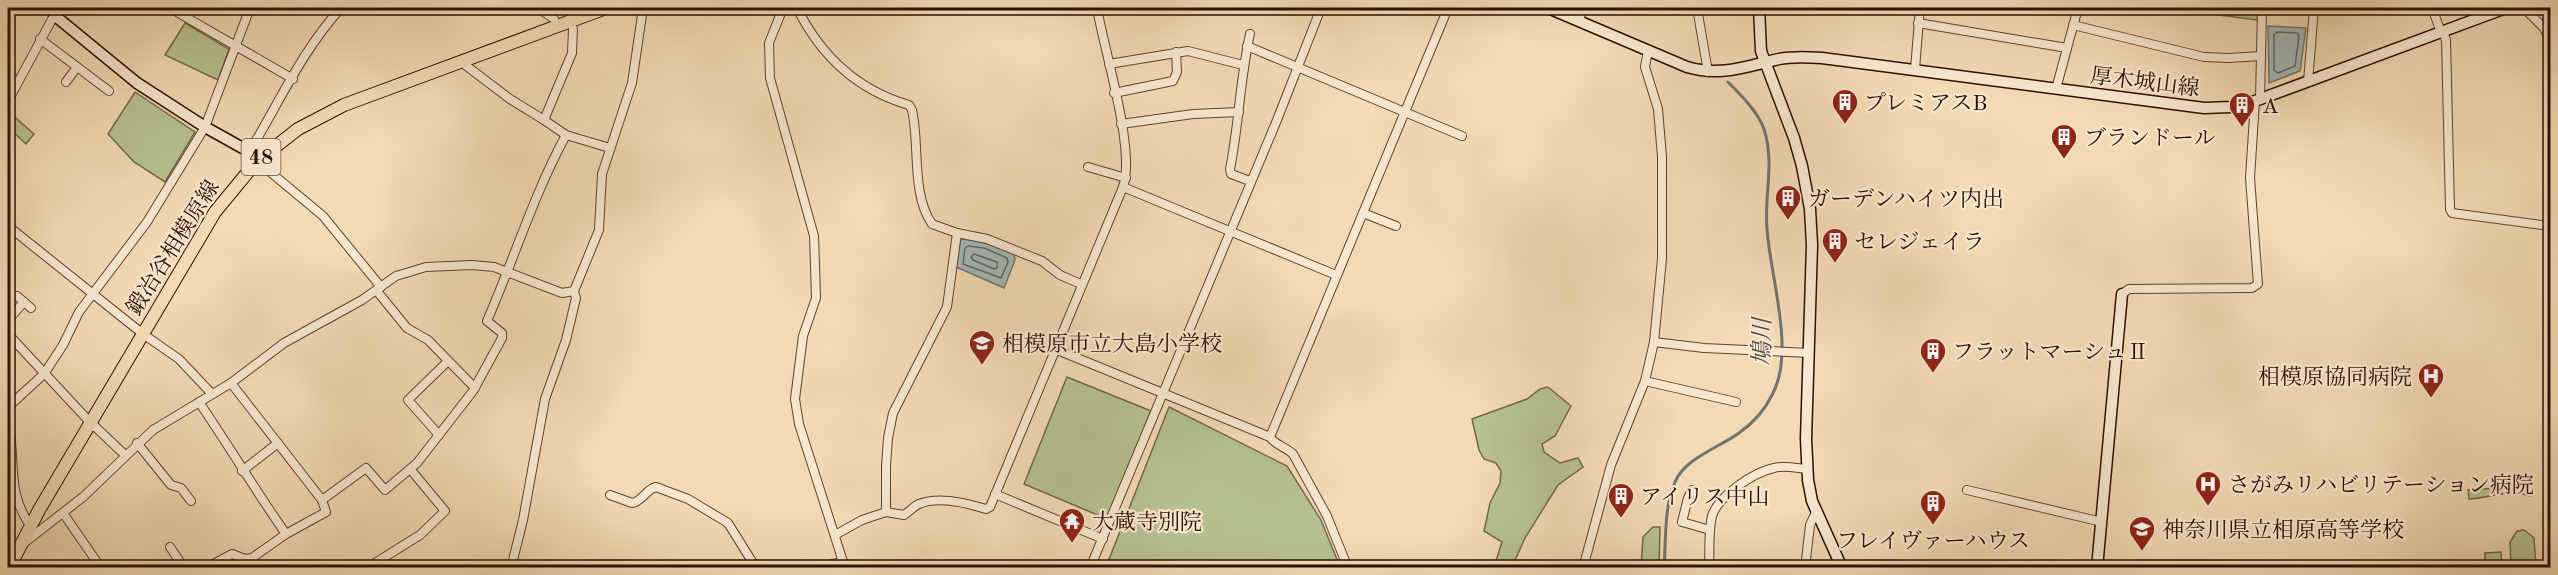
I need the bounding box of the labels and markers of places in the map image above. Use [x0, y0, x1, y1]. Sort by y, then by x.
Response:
building icon: プレミアスB [1830, 87, 1860, 125]
building icon: A [2227, 90, 2257, 128]
place label: プレミアスB [1864, 92, 1987, 115]
place label: A [2262, 96, 2279, 118]
building icon: ブランドール [2049, 122, 2079, 160]
place label: ブランドール [2084, 127, 2216, 150]
building icon: ガーデンハイツ内出 [1773, 183, 1803, 221]
place label: ガーデンハイツ内出 [1808, 187, 2004, 211]
building icon: セレジェイラ [1820, 226, 1850, 264]
place label: セレジェイラ [1854, 231, 1985, 254]
school or university icon: 相模原市立大島小学校 [967, 328, 997, 366]
place label: 相模原市立大島小学校 [1002, 332, 1222, 356]
building icon: フラットマーシュⅡ [1918, 336, 1948, 374]
place label: フラットマーシュⅡ [1952, 342, 2149, 364]
hospital icon: 相模原協同病院 [2416, 361, 2446, 399]
place label: 相模原協同病院 [2258, 365, 2412, 389]
hospital icon: さがみリハビリテーション病院 [2193, 469, 2223, 507]
place label: さがみリハビリテーション病院 [2228, 473, 2534, 497]
building icon: アイリス中山 [1606, 481, 1636, 519]
place label: アイリス中山 [1640, 485, 1770, 509]
building icon: フレイヴァーハウス [1918, 488, 1948, 526]
temple icon: 大蔵寺別院 [1057, 506, 1087, 544]
place label: 大蔵寺別院 [1092, 510, 1202, 534]
school or university icon: 神奈川県立相原高等学校 [2127, 514, 2157, 552]
place label: 神奈川県立相原高等学校 [2162, 518, 2404, 542]
place label: フレイヴァーハウス [1836, 530, 2030, 553]

